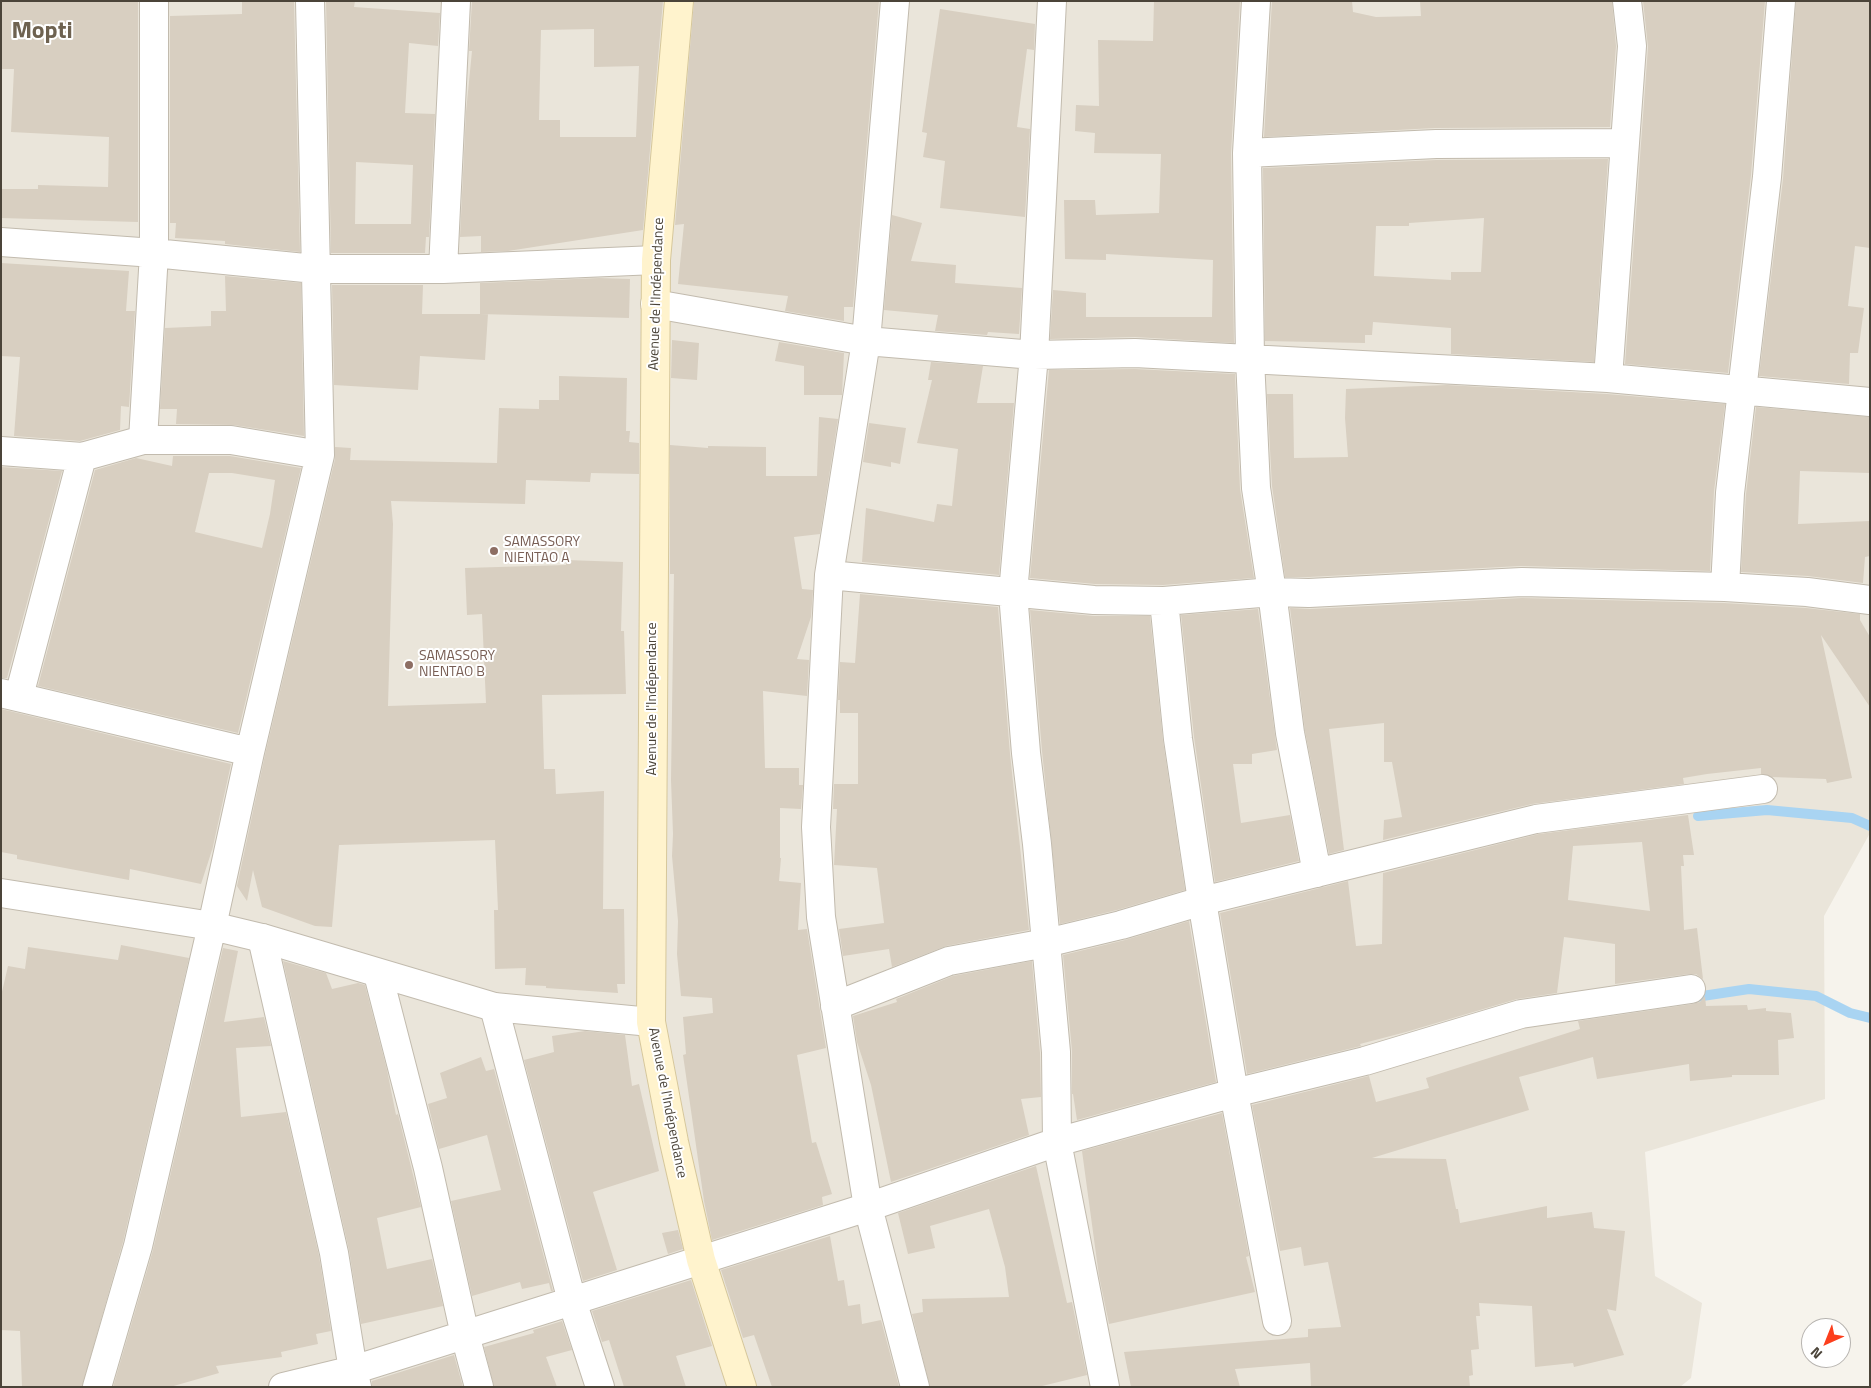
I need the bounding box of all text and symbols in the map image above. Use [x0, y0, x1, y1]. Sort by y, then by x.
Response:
district label: Mopti [11, 18, 73, 46]
street label: Avenue de l'Indépendance [646, 217, 668, 371]
place label: SAMASSORY NIENTAO A [504, 535, 580, 568]
marker: SAMASSORY NIENTAO A [488, 545, 500, 557]
street label: Avenue de l'Indépendance [645, 622, 661, 776]
place label: SAMASSORY NIENTAO B [419, 649, 495, 682]
marker: SAMASSORY NIENTAO B [403, 659, 415, 671]
street label: Avenue de l'Indépendance [644, 1026, 690, 1180]
north arrow [1801, 1318, 1851, 1368]
text: N [1805, 1343, 1827, 1364]

